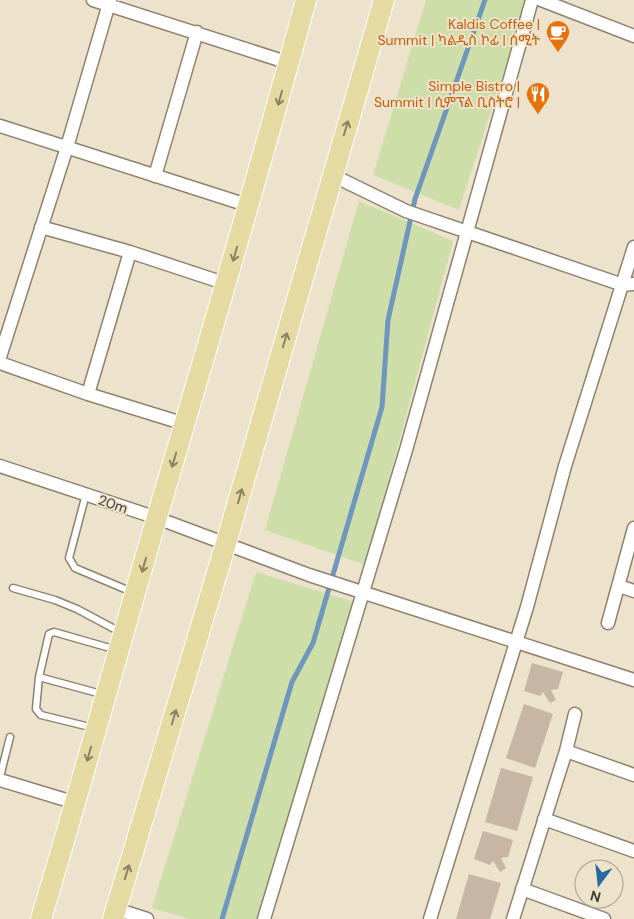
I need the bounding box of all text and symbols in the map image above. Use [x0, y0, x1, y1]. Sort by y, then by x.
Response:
place label: Kaldis Coffee | Summit | ካልዲስ ኮፊ | ሰሚት [377, 15, 541, 49]
cafe icon: Kaldis Coffee | Summit | ካልዲስ ኮፊ | ሰሚት [545, 19, 571, 53]
place label: Simple Bistro | Summit | ሲምፕል ቢስትሮ | [374, 77, 520, 111]
restaurant icon: Simple Bistro | Summit | ሲምፕል ቢስትሮ | [525, 81, 551, 115]
one-way arrow [274, 89, 284, 105]
one-way arrow [342, 120, 352, 136]
one-way arrow [230, 246, 240, 262]
one-way arrow [280, 333, 290, 349]
one-way arrow [169, 452, 179, 468]
one-way arrow [235, 489, 245, 505]
street label: 20m [96, 491, 130, 517]
one-way arrow [138, 556, 148, 572]
one-way arrow [169, 709, 179, 725]
one-way arrow [84, 746, 94, 762]
north arrow [574, 859, 624, 909]
one-way arrow [123, 865, 133, 881]
text: N [588, 887, 603, 907]

